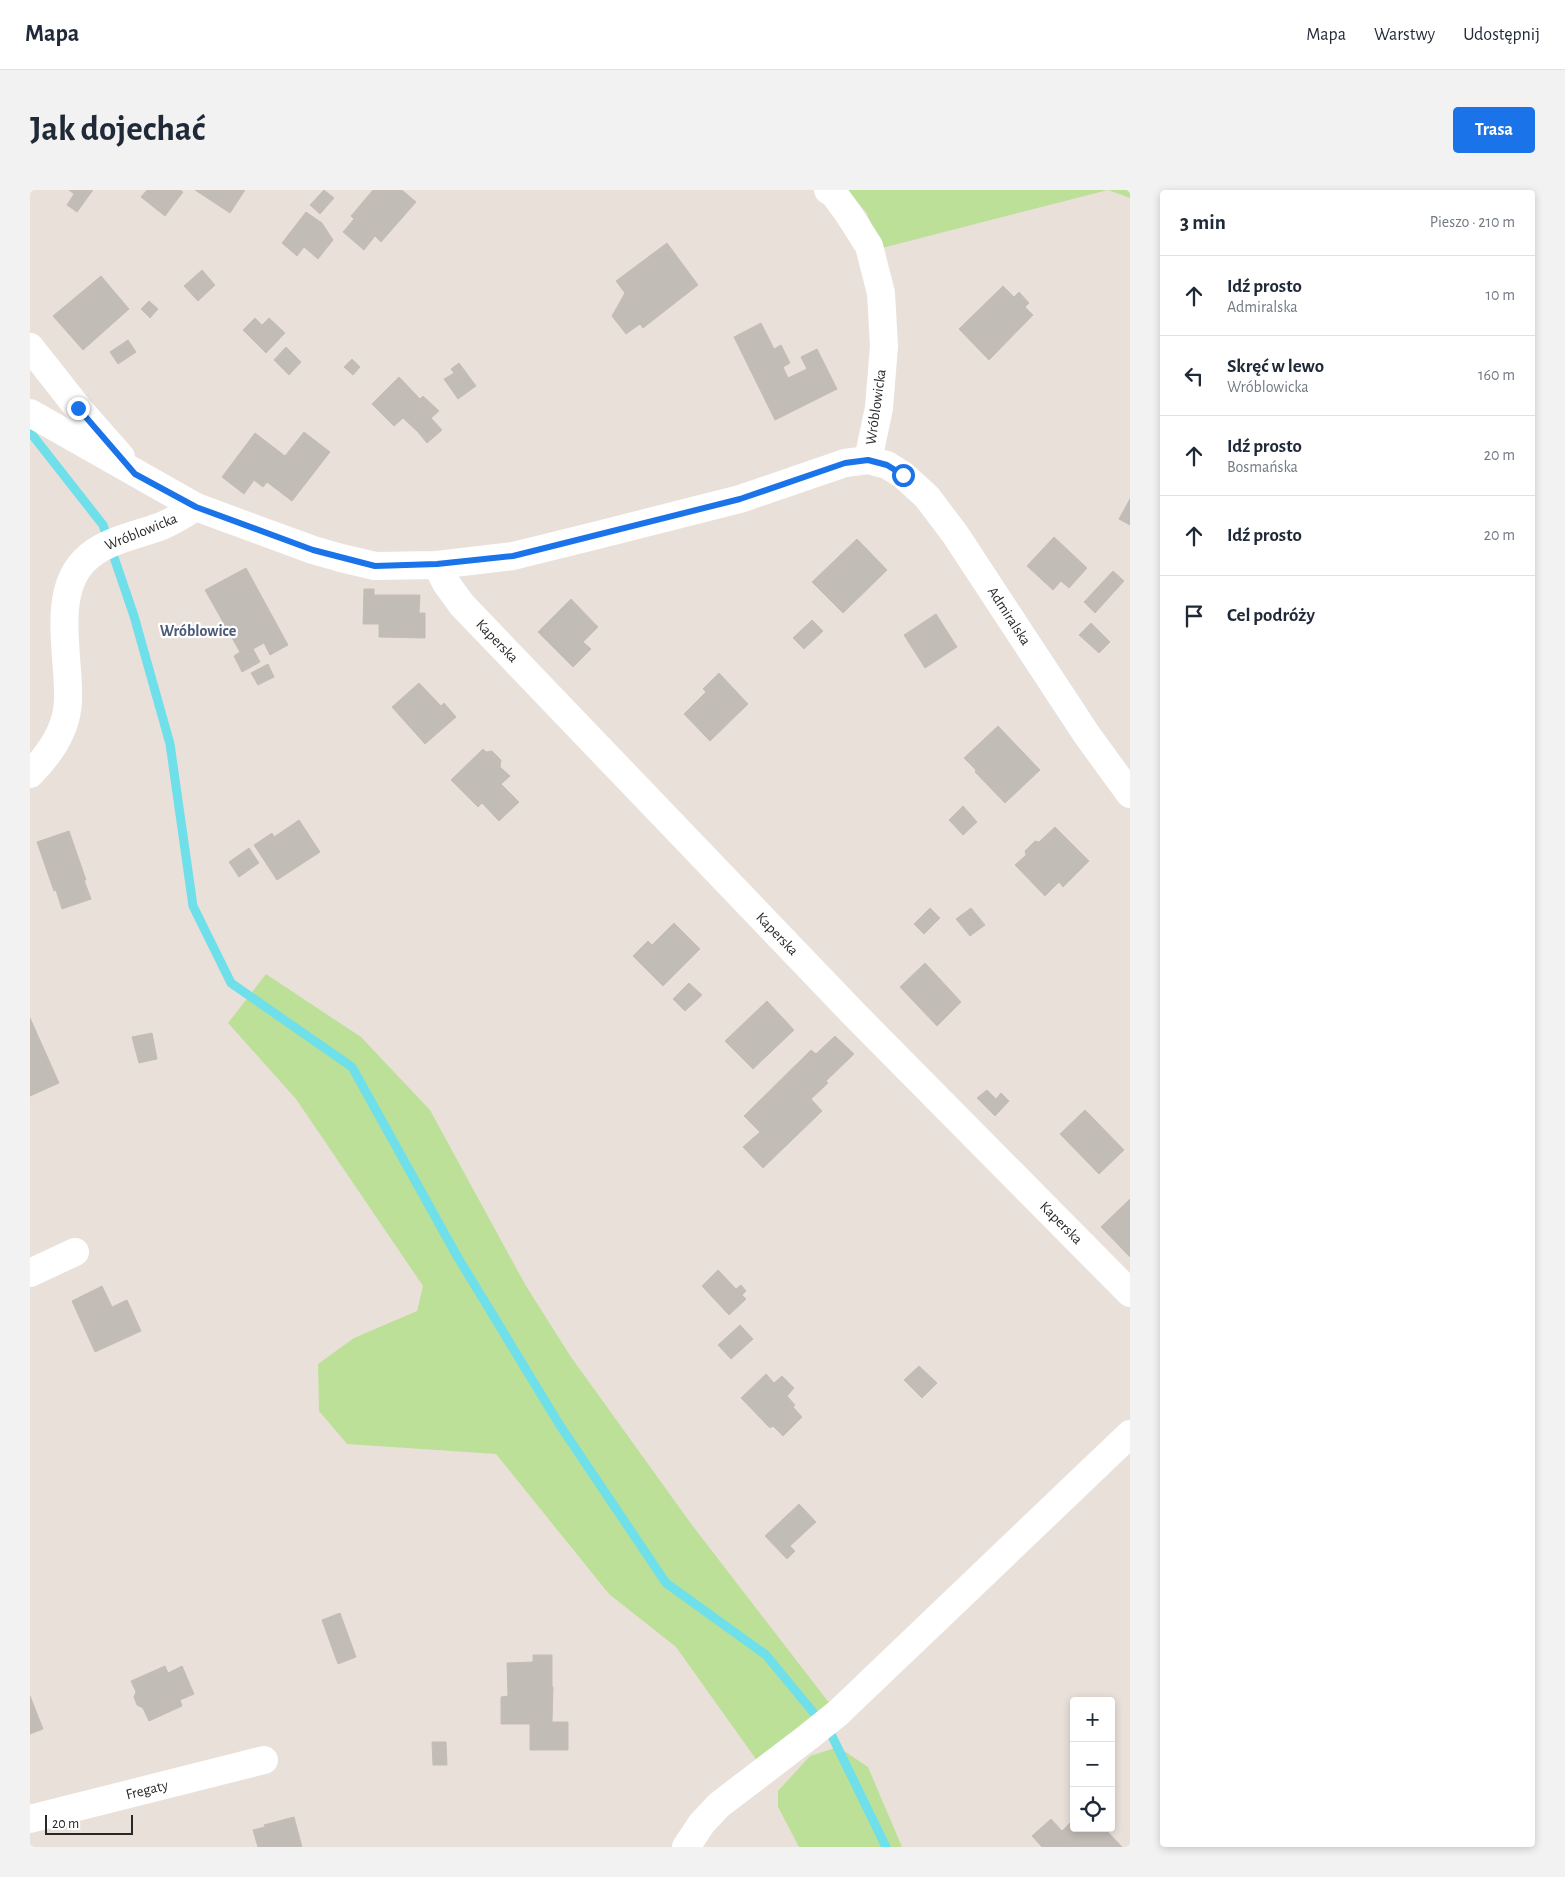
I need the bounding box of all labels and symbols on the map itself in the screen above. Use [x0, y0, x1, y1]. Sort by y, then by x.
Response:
street label: Wróblowicka [863, 368, 889, 446]
route end [67, 397, 90, 420]
route start [892, 464, 915, 487]
street label: Wróblowicka [103, 511, 179, 553]
street label: Admiralska [985, 584, 1033, 648]
street label: Kaperska [473, 617, 521, 665]
district label: Wróblowice [160, 623, 237, 639]
street label: Kaperska [753, 910, 801, 958]
street label: Kaperska [1037, 1199, 1085, 1247]
street label: Fregaty [124, 1777, 170, 1802]
scale bar [45, 1812, 132, 1835]

